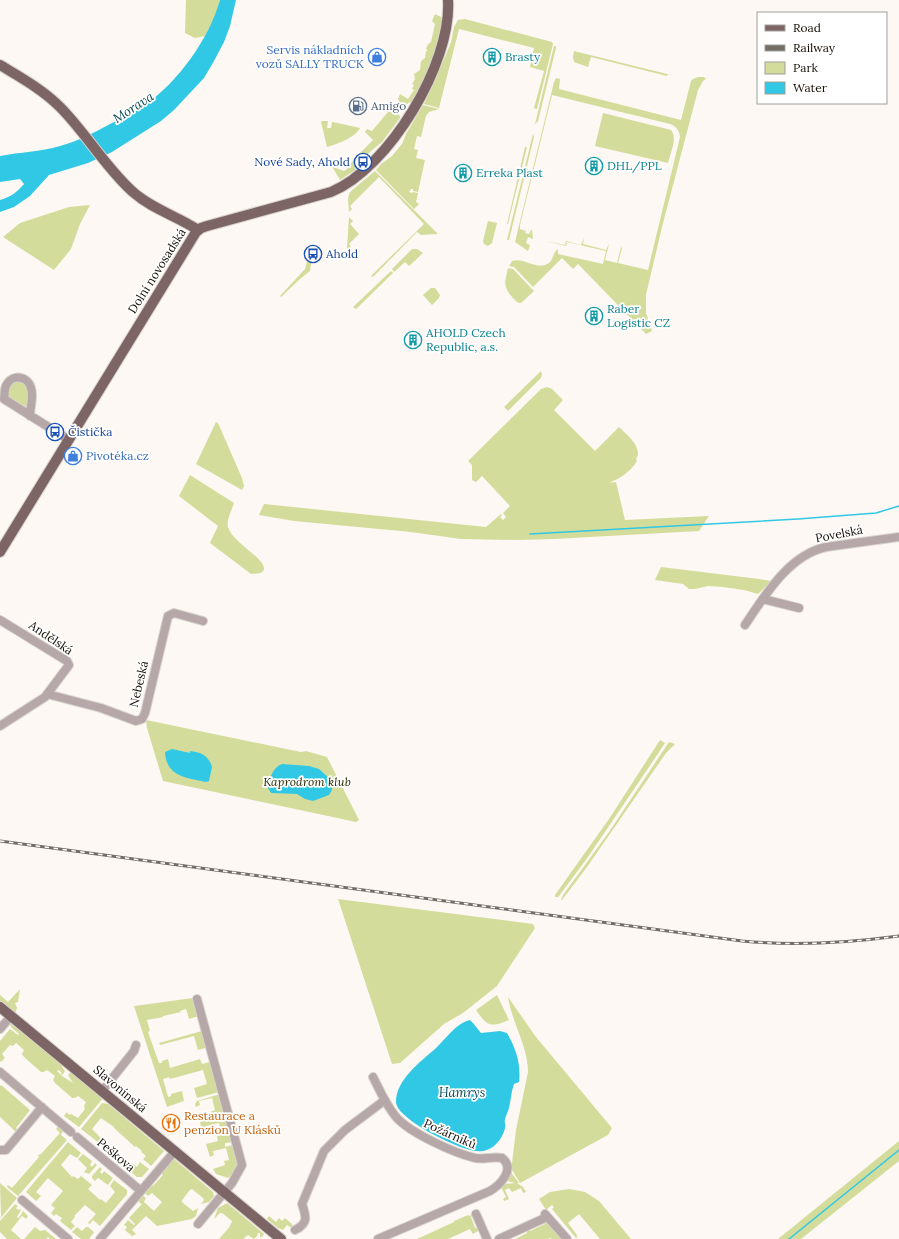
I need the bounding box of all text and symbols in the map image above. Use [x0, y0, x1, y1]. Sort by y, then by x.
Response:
legend [757, 12, 887, 104]
text: Road [793, 20, 821, 35]
text: Railway [793, 40, 836, 55]
place label: Servis nákladních vozů SALLY TRUCK [256, 42, 365, 71]
shop icon: Servis nákladních vozů SALLY TRUCK [367, 47, 387, 67]
building icon: Brasty [482, 47, 502, 67]
place label: Brasty [505, 49, 541, 64]
text: Park [793, 60, 819, 75]
text: Water [793, 80, 828, 95]
water label: Morava [110, 87, 158, 127]
fuel station icon: Amigo [348, 96, 368, 116]
place label: Amigo [370, 98, 406, 113]
bus stop icon: Nové Sady, Ahold [353, 152, 373, 172]
place label: Nové Sady, Ahold [254, 154, 350, 169]
building icon: DHL/PPL [584, 156, 604, 176]
place label: DHL/PPL [607, 158, 662, 174]
building icon: Erreka Plast [453, 163, 473, 183]
place label: Erreka Plast [476, 165, 543, 180]
street label: Dolní novosadská [124, 225, 189, 316]
bus stop icon: Ahold [303, 244, 323, 264]
place label: Ahold [325, 246, 358, 261]
place label: Raber Logistic CZ [607, 301, 670, 330]
building icon: Raber Logistic CZ [584, 306, 604, 326]
place label: AHOLD Czech Republic, a.s. [425, 325, 506, 354]
building icon: AHOLD Czech Republic, a.s. [403, 330, 423, 350]
bus stop icon: Čistička [45, 422, 65, 442]
place label: Čistička [68, 424, 112, 439]
shop icon: Pivotéka.cz [63, 446, 83, 466]
place label: Pivotéka.cz [86, 448, 149, 463]
street label: Povelská [814, 522, 864, 545]
street label: Andělská [26, 617, 76, 658]
street label: Nebeská [126, 659, 151, 709]
park label: Kaprodrom klub [263, 774, 351, 789]
street label: Slavonínská [90, 1062, 150, 1115]
water label: Hamrys [439, 1084, 485, 1101]
place label: Restaurace a penzion U Klásků [184, 1108, 281, 1137]
restaurant icon: Restaurace a penzion U Klásků [161, 1113, 181, 1133]
street label: Požárníků [422, 1115, 479, 1152]
street label: Peškova [94, 1135, 138, 1175]

